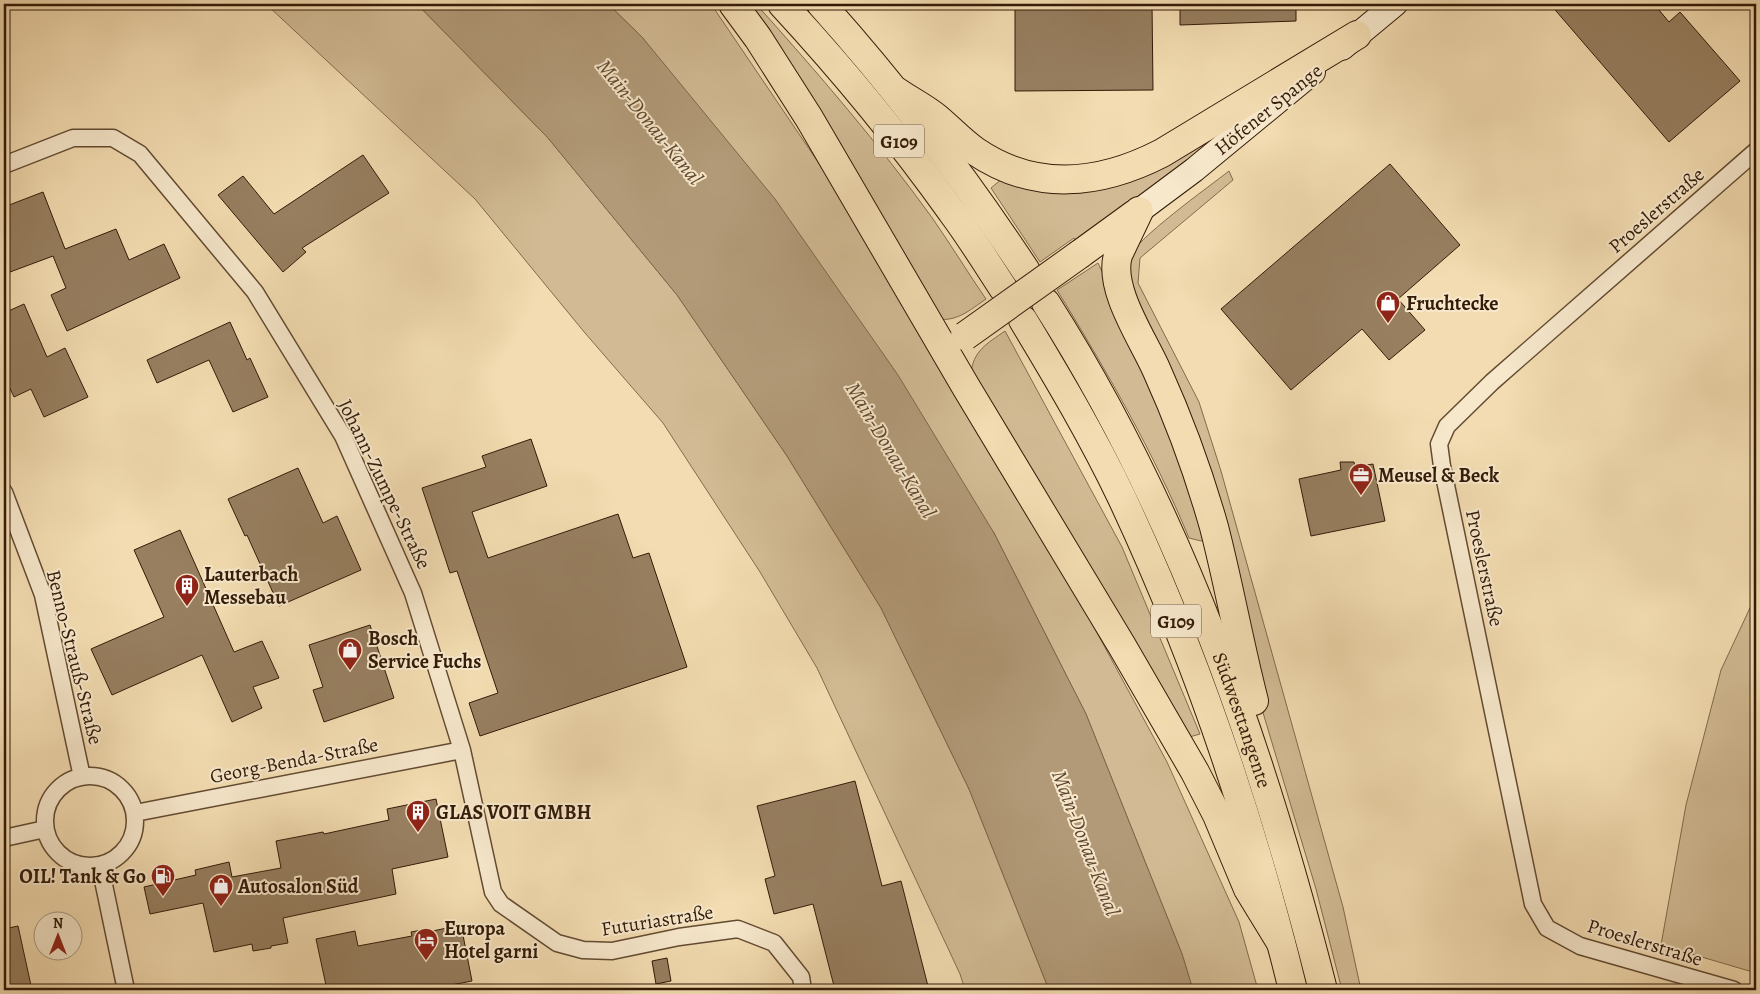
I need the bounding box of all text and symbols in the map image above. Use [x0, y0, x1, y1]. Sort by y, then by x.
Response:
water label: Main-Donau-Kanal [591, 53, 710, 191]
street label: Höfener Spange [1209, 57, 1328, 161]
road number: G109 [874, 124, 924, 158]
street label: Proeslerstraße [1603, 161, 1710, 260]
shop icon: Fruchtecke [1375, 290, 1401, 324]
place label: Fruchtecke [1406, 290, 1498, 317]
water label: Main-Donau-Kanal [839, 377, 943, 524]
street label: Johann-Zumpe-Straße [332, 395, 437, 574]
office icon: Meusel & Beck [1348, 462, 1374, 496]
place label: Meusel & Beck [1378, 462, 1500, 489]
street label: Proeslerstraße [1459, 507, 1510, 629]
place label: Lauterbach Messebau [204, 561, 299, 611]
street label: Benno-Strauß-Straße [40, 567, 109, 747]
building icon: Lauterbach Messebau [174, 573, 200, 607]
road number: G109 [1151, 604, 1201, 638]
place label: Bosch Service Fuchs [368, 625, 481, 675]
shop icon: Bosch Service Fuchs [337, 637, 363, 671]
street label: Südwesttangente [1206, 648, 1278, 791]
street label: Georg-Benda-Straße [208, 731, 380, 790]
water label: Main-Donau-Kanal [1045, 766, 1127, 921]
building icon: GLAS VOIT GMBH [405, 799, 431, 833]
place label: GLAS VOIT GMBH [436, 799, 591, 826]
place label: OIL! Tank & Go [19, 863, 146, 890]
fuel station icon: OIL! Tank & Go [150, 863, 176, 897]
shop icon: Autosalon Süd [208, 873, 234, 907]
place label: Autosalon Süd [237, 873, 359, 900]
street label: Futuriastraße [599, 898, 715, 943]
north arrow [32, 912, 82, 962]
street label: Proeslerstraße [1584, 912, 1706, 973]
text: N [53, 914, 63, 933]
place label: Europa Hotel garni [444, 915, 538, 965]
hotel icon: Europa Hotel garni [413, 927, 439, 961]

